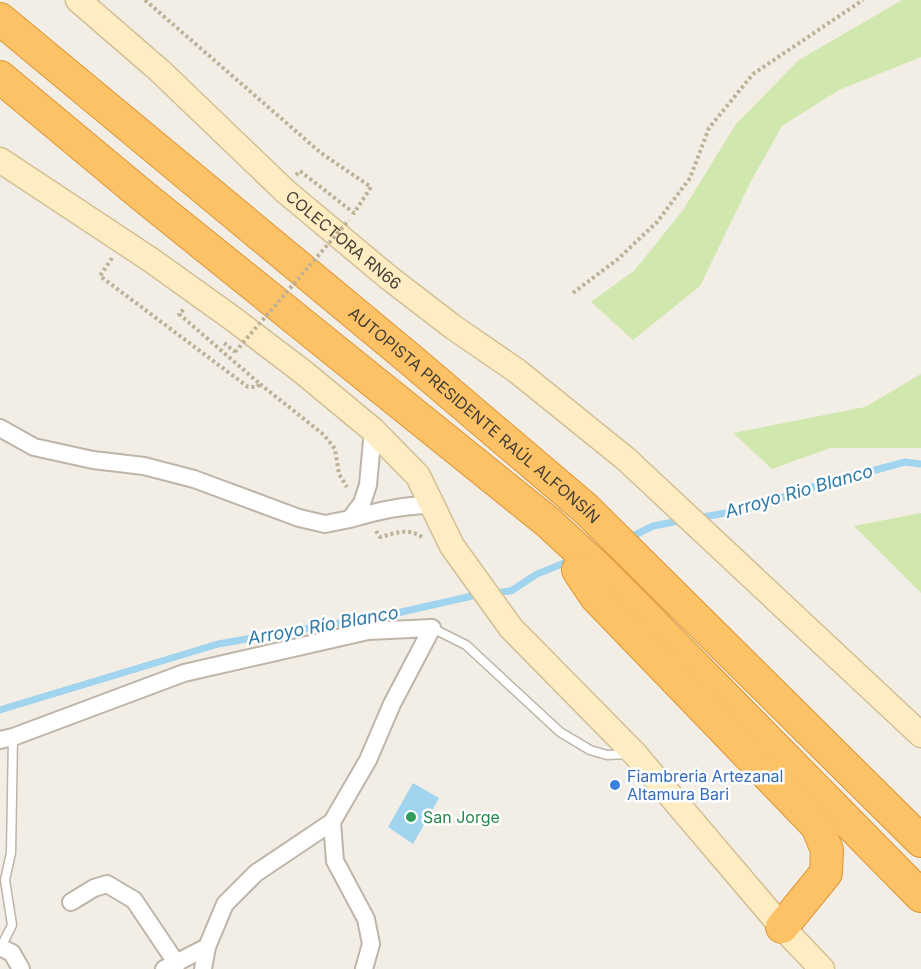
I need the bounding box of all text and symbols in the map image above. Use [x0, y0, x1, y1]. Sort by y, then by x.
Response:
street label: COLECTORA RN66 [282, 186, 405, 294]
street label: AUTOPISTA PRESIDENTE RAÚL ALFONSÍN [345, 303, 604, 527]
water label: Arroyo Rio Blanco [722, 460, 875, 522]
water label: Arroyo Río Blanco [245, 601, 400, 649]
place label: Fiambreria Artezanal Altamura Bari [627, 766, 783, 804]
marker: Fiambreria Artezanal Altamura Bari [608, 778, 622, 792]
place label: San Jorge [423, 807, 500, 827]
marker: San Jorge [404, 810, 418, 824]

